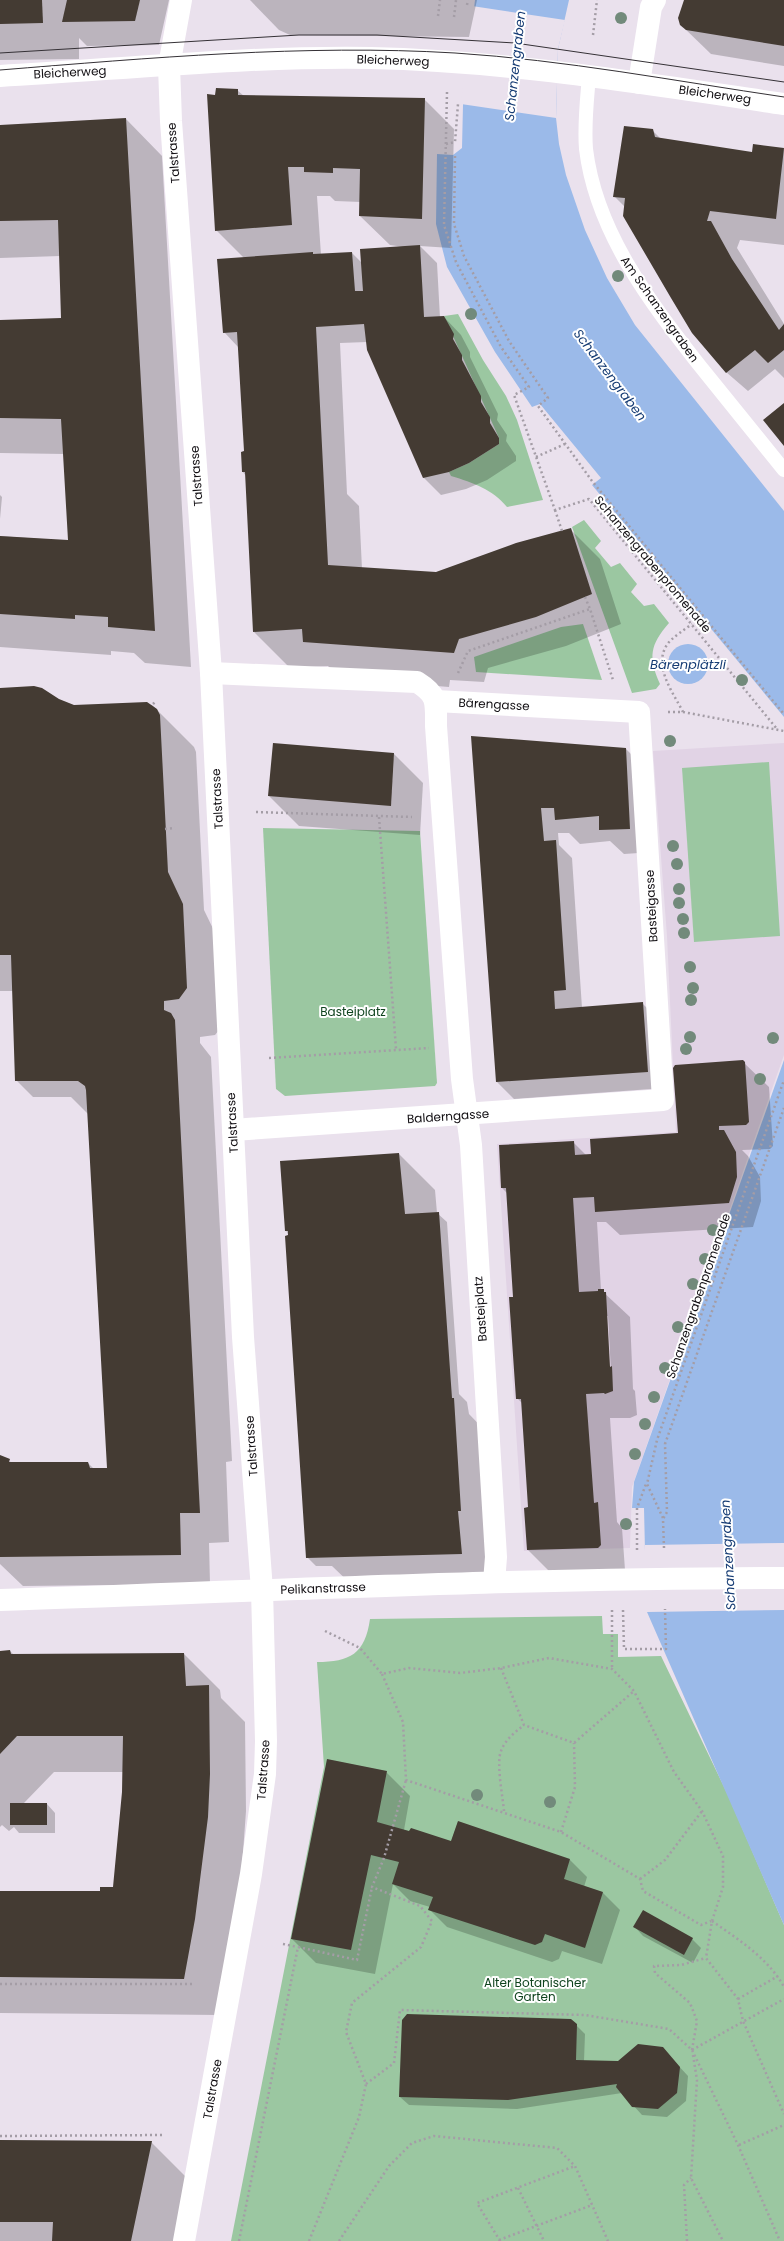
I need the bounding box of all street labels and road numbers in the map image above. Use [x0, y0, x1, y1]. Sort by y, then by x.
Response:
street label: Bleicherweg [356, 50, 430, 70]
street label: Bleicherweg [33, 62, 107, 82]
street label: Bleicherweg [678, 81, 752, 107]
street label: Talstrasse [162, 122, 184, 184]
street label: Am Schanzengraben [617, 253, 703, 365]
street label: Talstrasse [185, 445, 207, 507]
street label: Schanzengrabenpromenade [591, 492, 715, 636]
street label: Bärengasse [458, 694, 530, 714]
street label: Talstrasse [207, 768, 227, 830]
street label: Basteigasse [641, 869, 661, 943]
street label: Talstrasse [222, 1092, 242, 1154]
street label: Balderngasse [406, 1105, 490, 1127]
street label: Schanzengrabenpromenade [662, 1211, 734, 1381]
street label: Basteiplatz [469, 1276, 491, 1342]
street label: Talstrasse [240, 1415, 262, 1477]
street label: Pelikanstrasse [280, 1578, 366, 1598]
street label: Talstrasse [252, 1739, 274, 1801]
street label: Talstrasse [198, 2058, 226, 2120]

